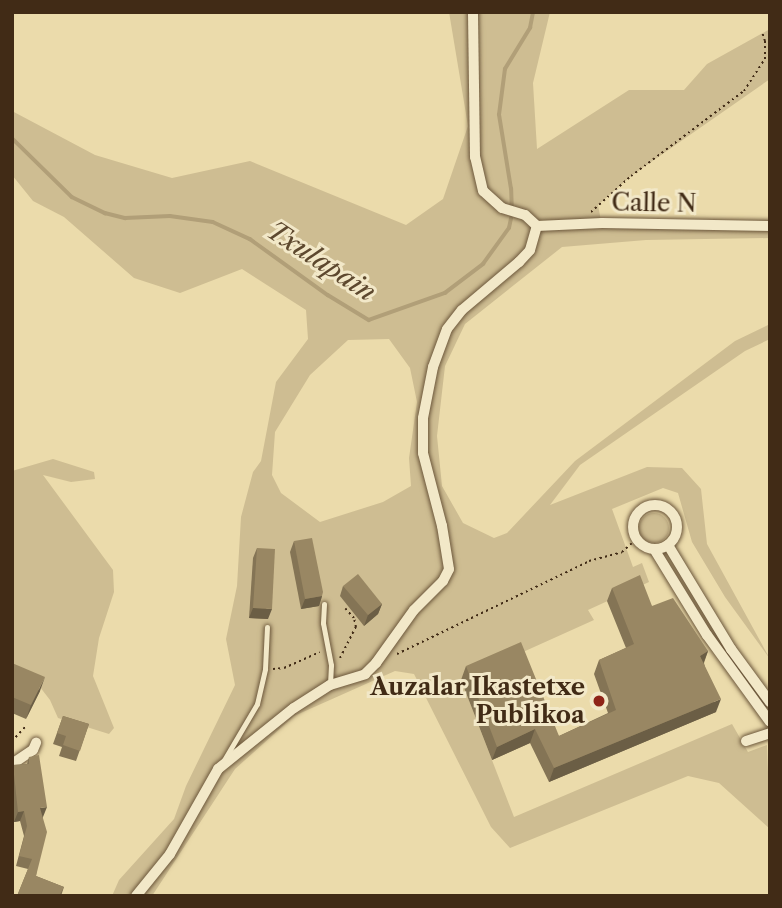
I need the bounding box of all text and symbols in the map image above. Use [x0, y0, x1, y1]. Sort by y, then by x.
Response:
street label: Calle N [611, 188, 697, 218]
water label: Txulapain [261, 215, 381, 309]
place label: Auzalar Ikastetxe Publikoa [370, 673, 585, 729]
marker: Auzalar Ikastetxe Publikoa [591, 693, 607, 709]

